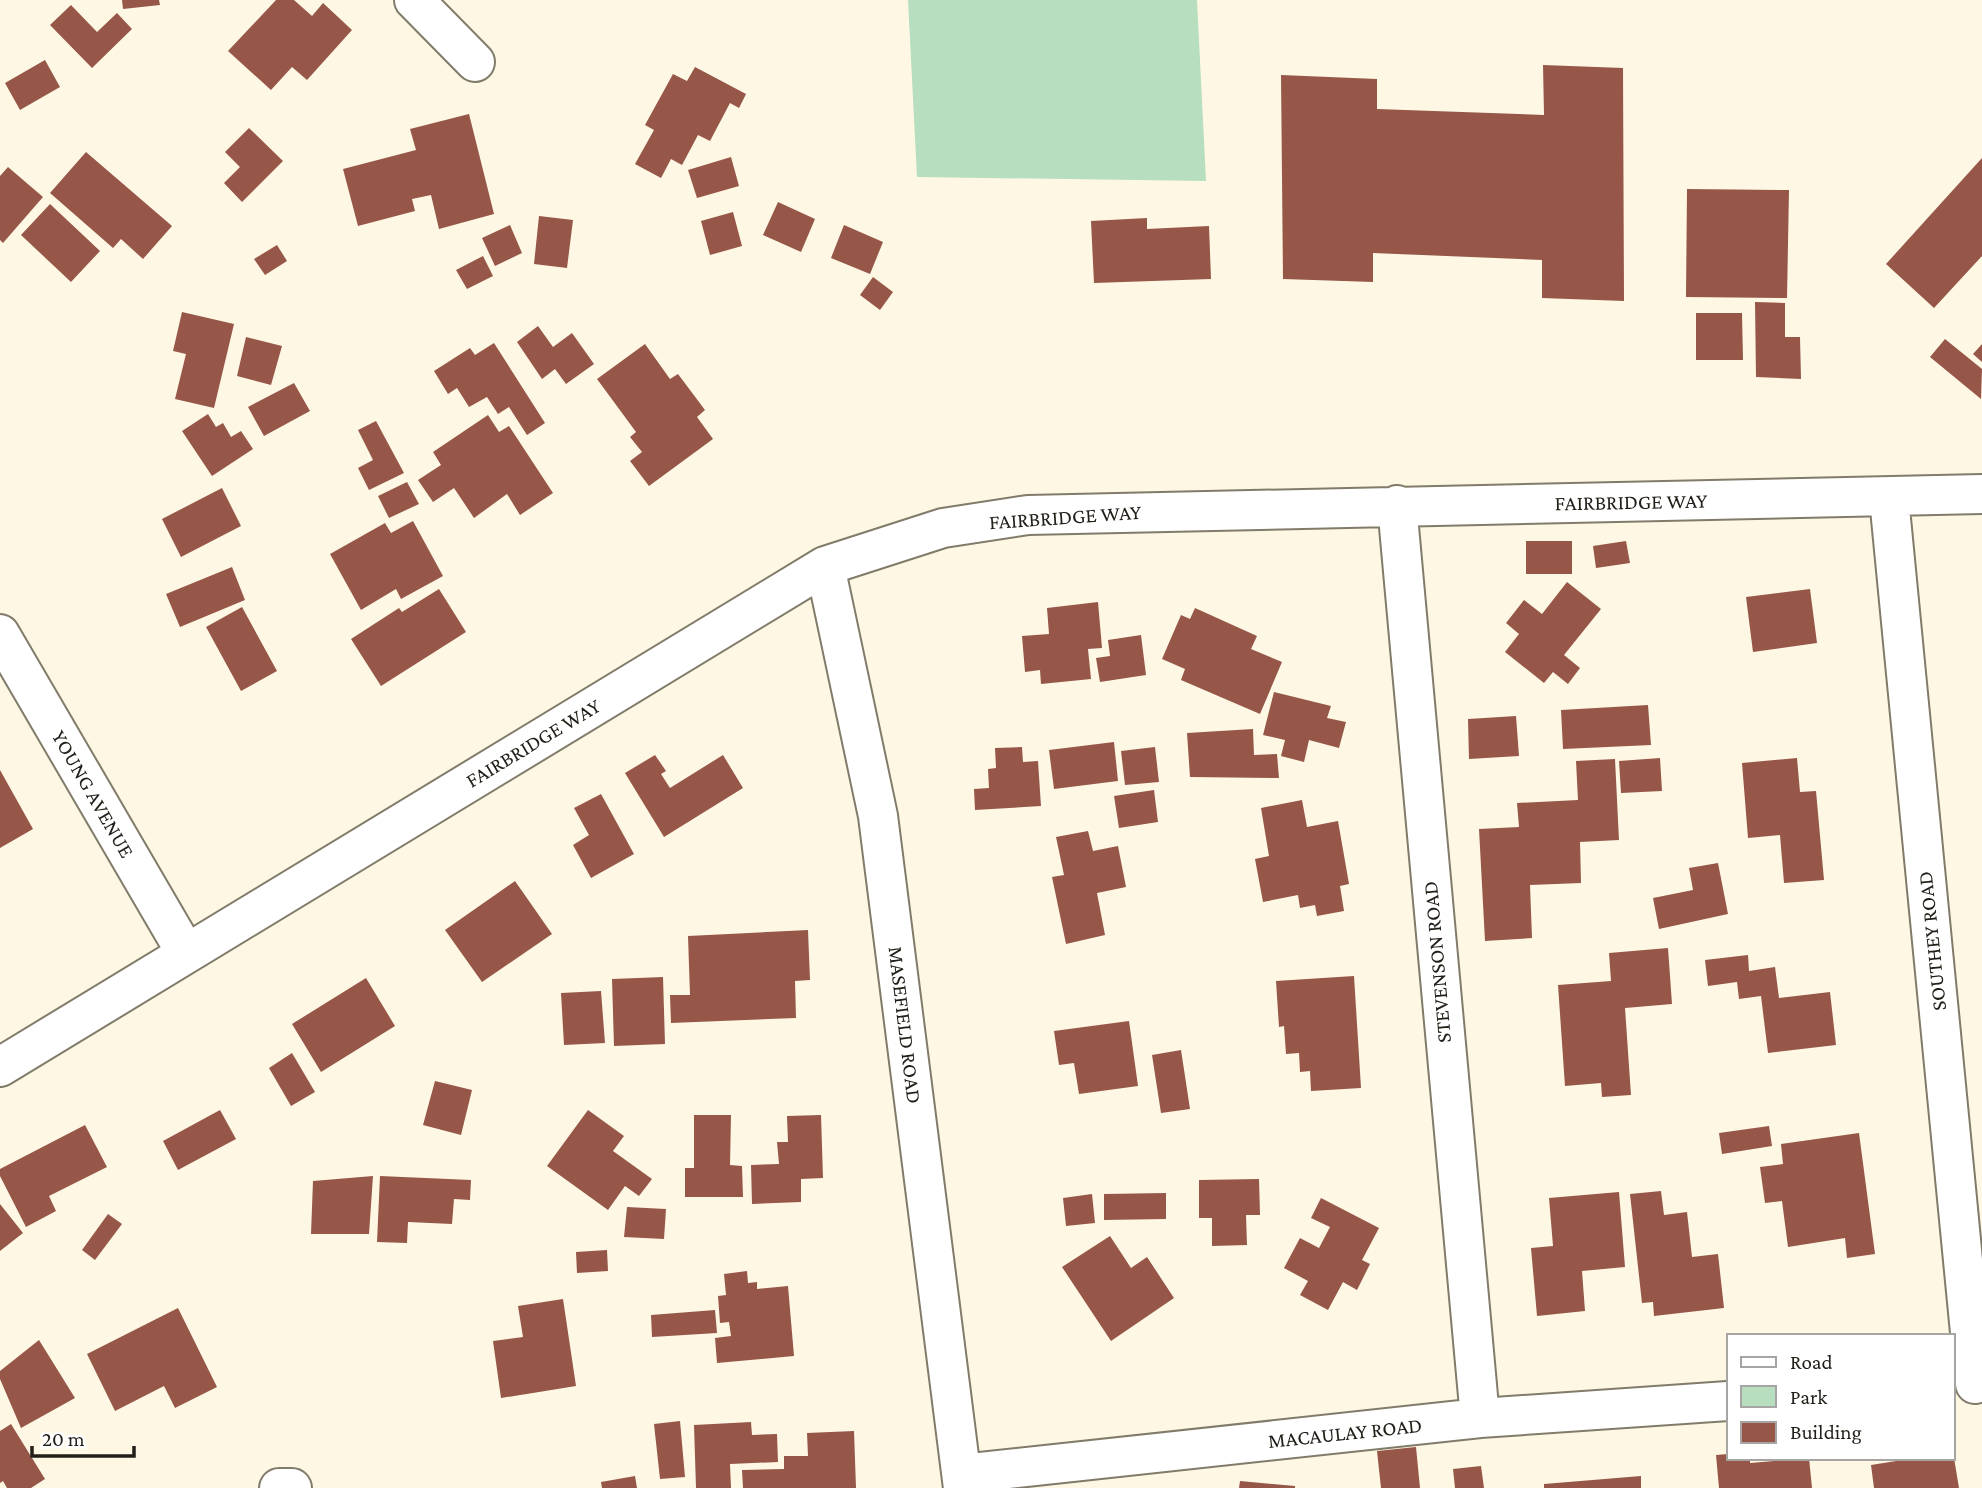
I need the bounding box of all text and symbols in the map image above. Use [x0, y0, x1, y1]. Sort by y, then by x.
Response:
street label: FAIRBRIDGE WAY [1555, 489, 1708, 515]
street label: FAIRBRIDGE WAY [988, 500, 1143, 534]
street label: FAIRBRIDGE WAY [461, 693, 605, 793]
street label: YOUNG AVENUE [47, 726, 139, 862]
street label: SOUTHEY ROAD [1913, 870, 1951, 1012]
street label: STEVENSON ROAD [1418, 880, 1456, 1044]
street label: MASEFIELD ROAD [883, 945, 927, 1105]
legend [1727, 1334, 1954, 1460]
text: Road [1790, 1350, 1833, 1374]
text: Park [1790, 1385, 1827, 1409]
street label: MACAULAY ROAD [1267, 1413, 1423, 1453]
scale bar [32, 1414, 133, 1458]
text: Building [1790, 1420, 1862, 1444]
text: 20 m [42, 1427, 85, 1451]

